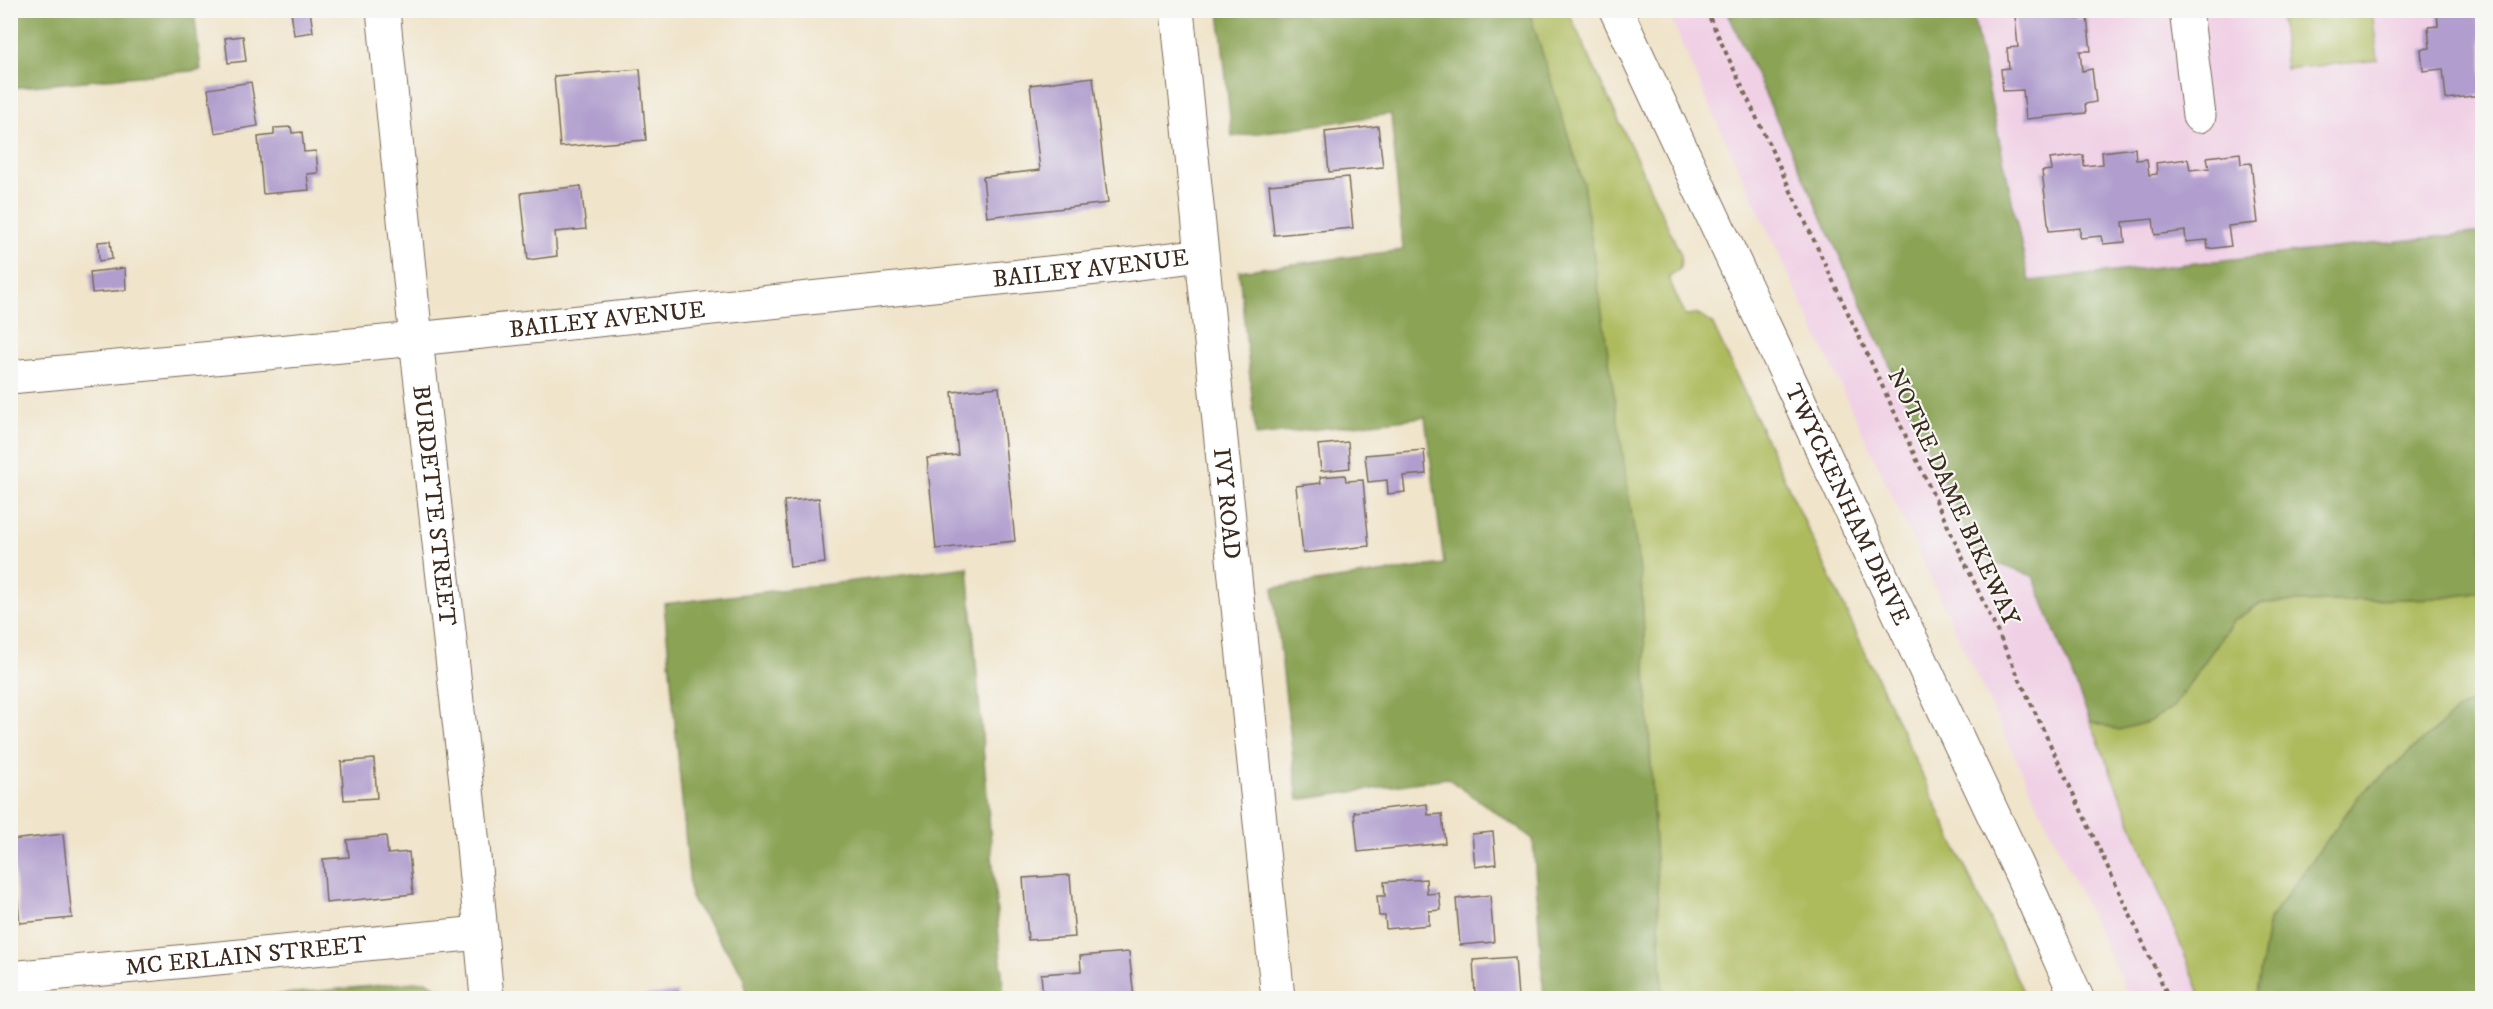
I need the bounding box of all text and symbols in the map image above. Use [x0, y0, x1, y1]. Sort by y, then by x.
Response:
street label: BAILEY AVENUE [991, 243, 1190, 295]
street label: BAILEY AVENUE [508, 295, 707, 345]
street label: NOTRE DAME BIKEWAY [1880, 364, 2026, 631]
street label: TWYCKENHAM DRIVE [1777, 379, 1916, 630]
street label: BURDETTE STREET [405, 383, 462, 627]
street label: IVY ROAD [1206, 447, 1247, 561]
street label: MC ERLAIN STREET [124, 930, 368, 983]

